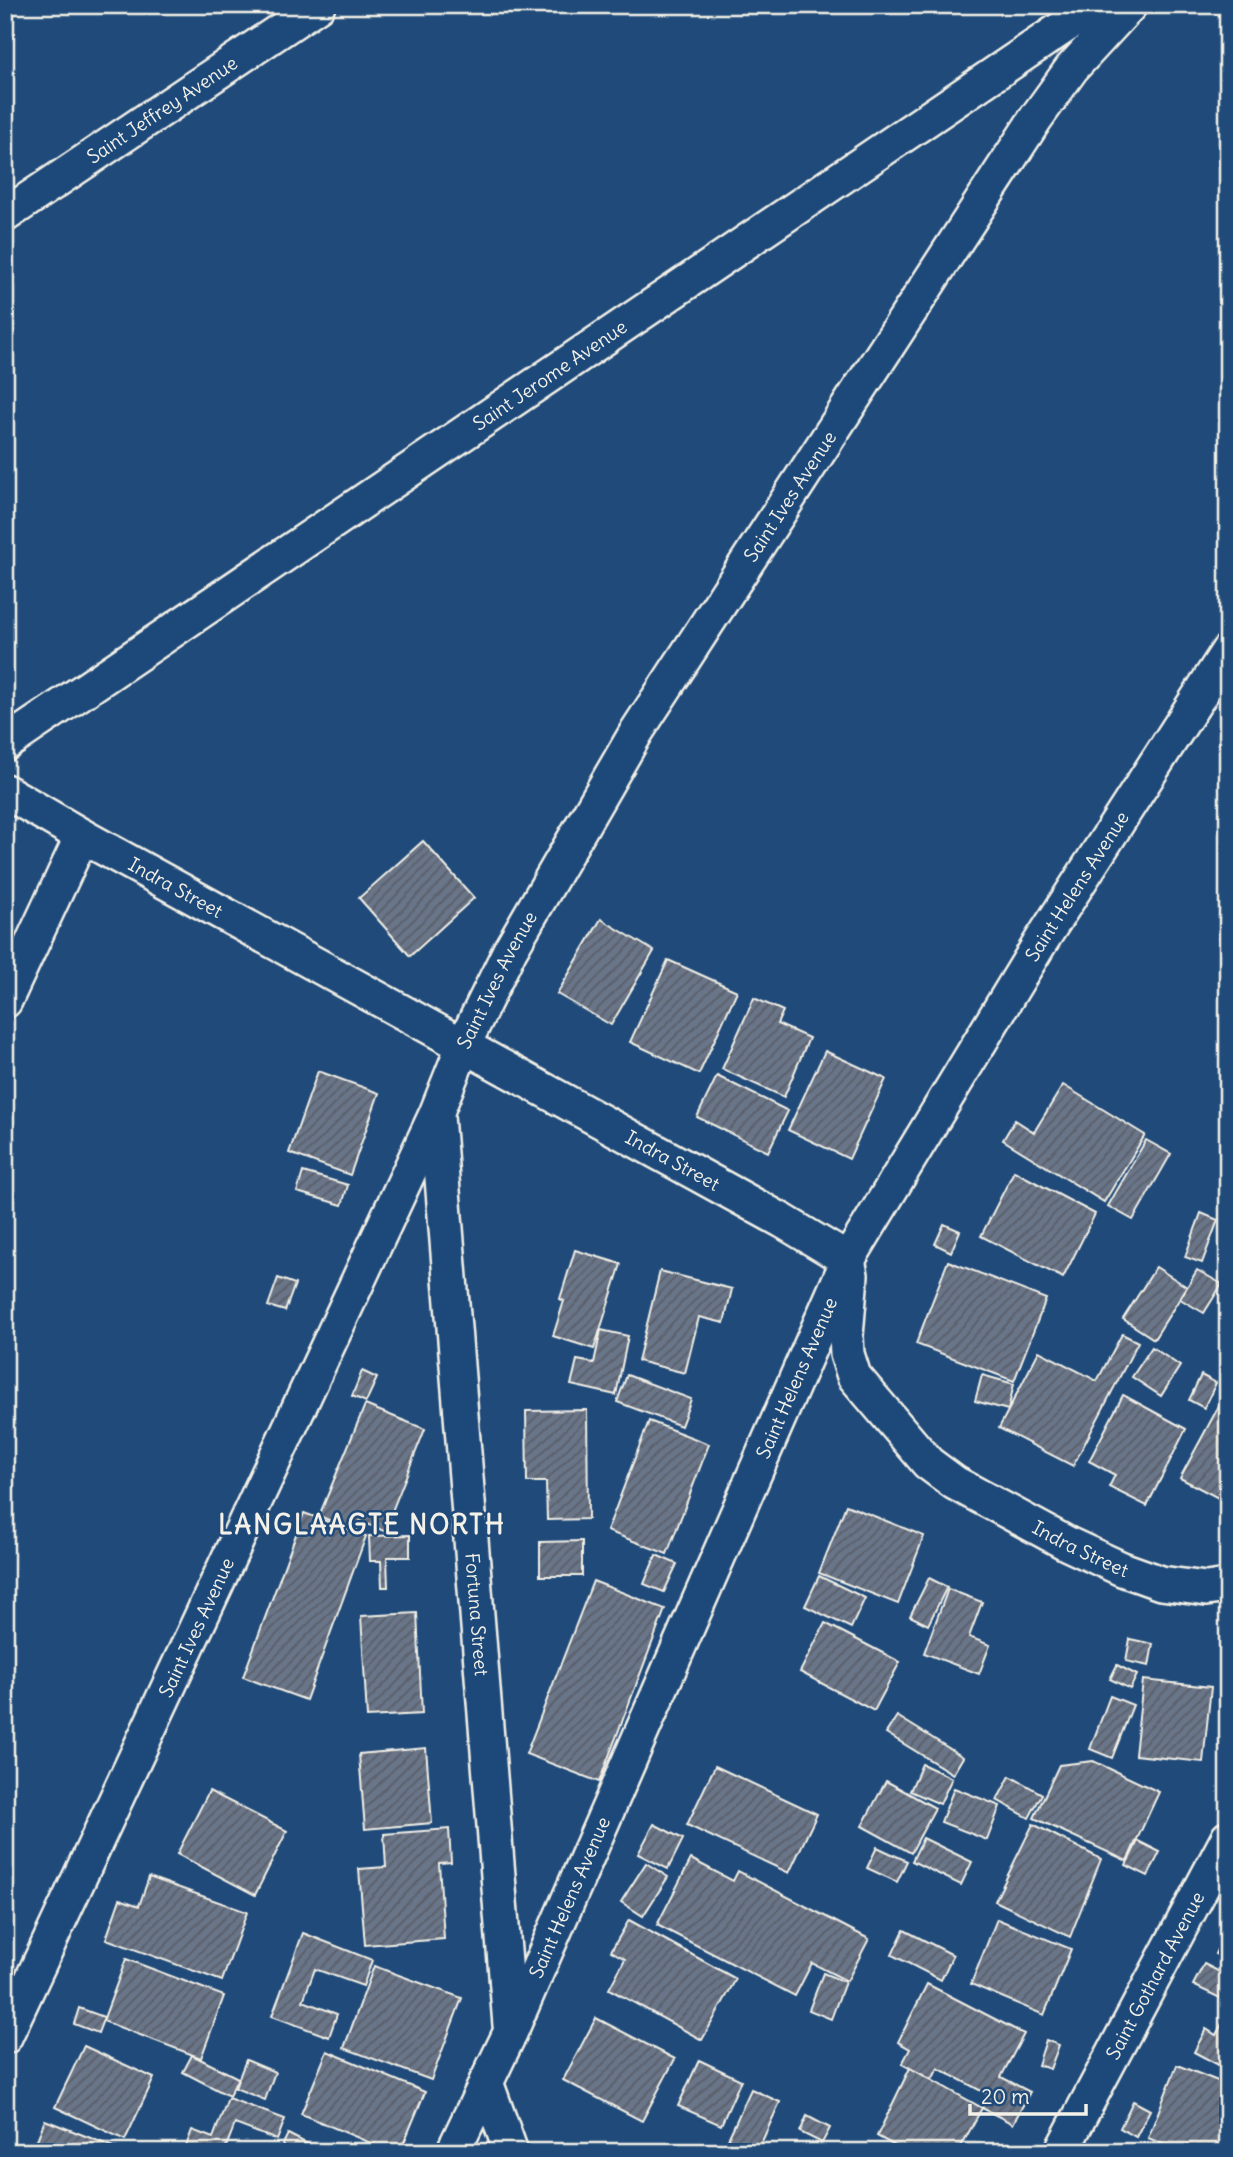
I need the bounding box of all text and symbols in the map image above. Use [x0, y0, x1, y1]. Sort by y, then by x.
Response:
street label: Saint Jeffrey Avenue [82, 51, 242, 169]
street label: Saint Jerome Avenue [468, 314, 631, 436]
street label: Saint Ives Avenue [738, 426, 841, 566]
street label: Saint Helens Avenue [1020, 806, 1134, 966]
street label: Indra Street [124, 852, 227, 923]
street label: Saint Ives Avenue [452, 907, 542, 1053]
street label: Indra Street [621, 1125, 724, 1196]
street label: Saint Helens Avenue [751, 1293, 842, 1462]
district label: LANGLAAGTE NORTH [218, 1508, 506, 1541]
street label: Indra Street [1028, 1515, 1132, 1582]
street label: Fortuna Street [460, 1552, 494, 1677]
street label: Saint Ives Avenue [153, 1554, 239, 1701]
street label: Saint Helens Avenue [524, 1813, 615, 1982]
street label: Saint Gothard Avenue [1100, 1887, 1209, 2064]
scale bar [970, 2073, 1086, 2117]
text: 20 m [981, 2083, 1030, 2110]

